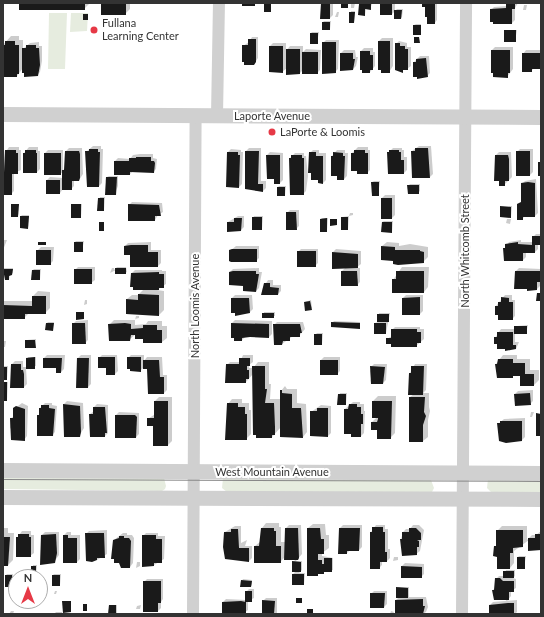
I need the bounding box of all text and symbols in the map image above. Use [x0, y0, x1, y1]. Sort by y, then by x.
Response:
place label: Fullana Learning Center [102, 17, 179, 43]
marker: Fullana Learning Center [89, 25, 99, 35]
street label: Laporte Avenue [234, 109, 310, 123]
place label: LaPorte & Loomis [280, 125, 365, 139]
marker: LaPorte & Loomis [267, 127, 277, 137]
street label: North Whitcomb Street [458, 194, 472, 308]
street label: North Loomis Avenue [188, 254, 202, 358]
street label: West Mountain Avenue [215, 465, 329, 479]
north arrow [8, 569, 48, 609]
text: N [24, 571, 32, 584]

